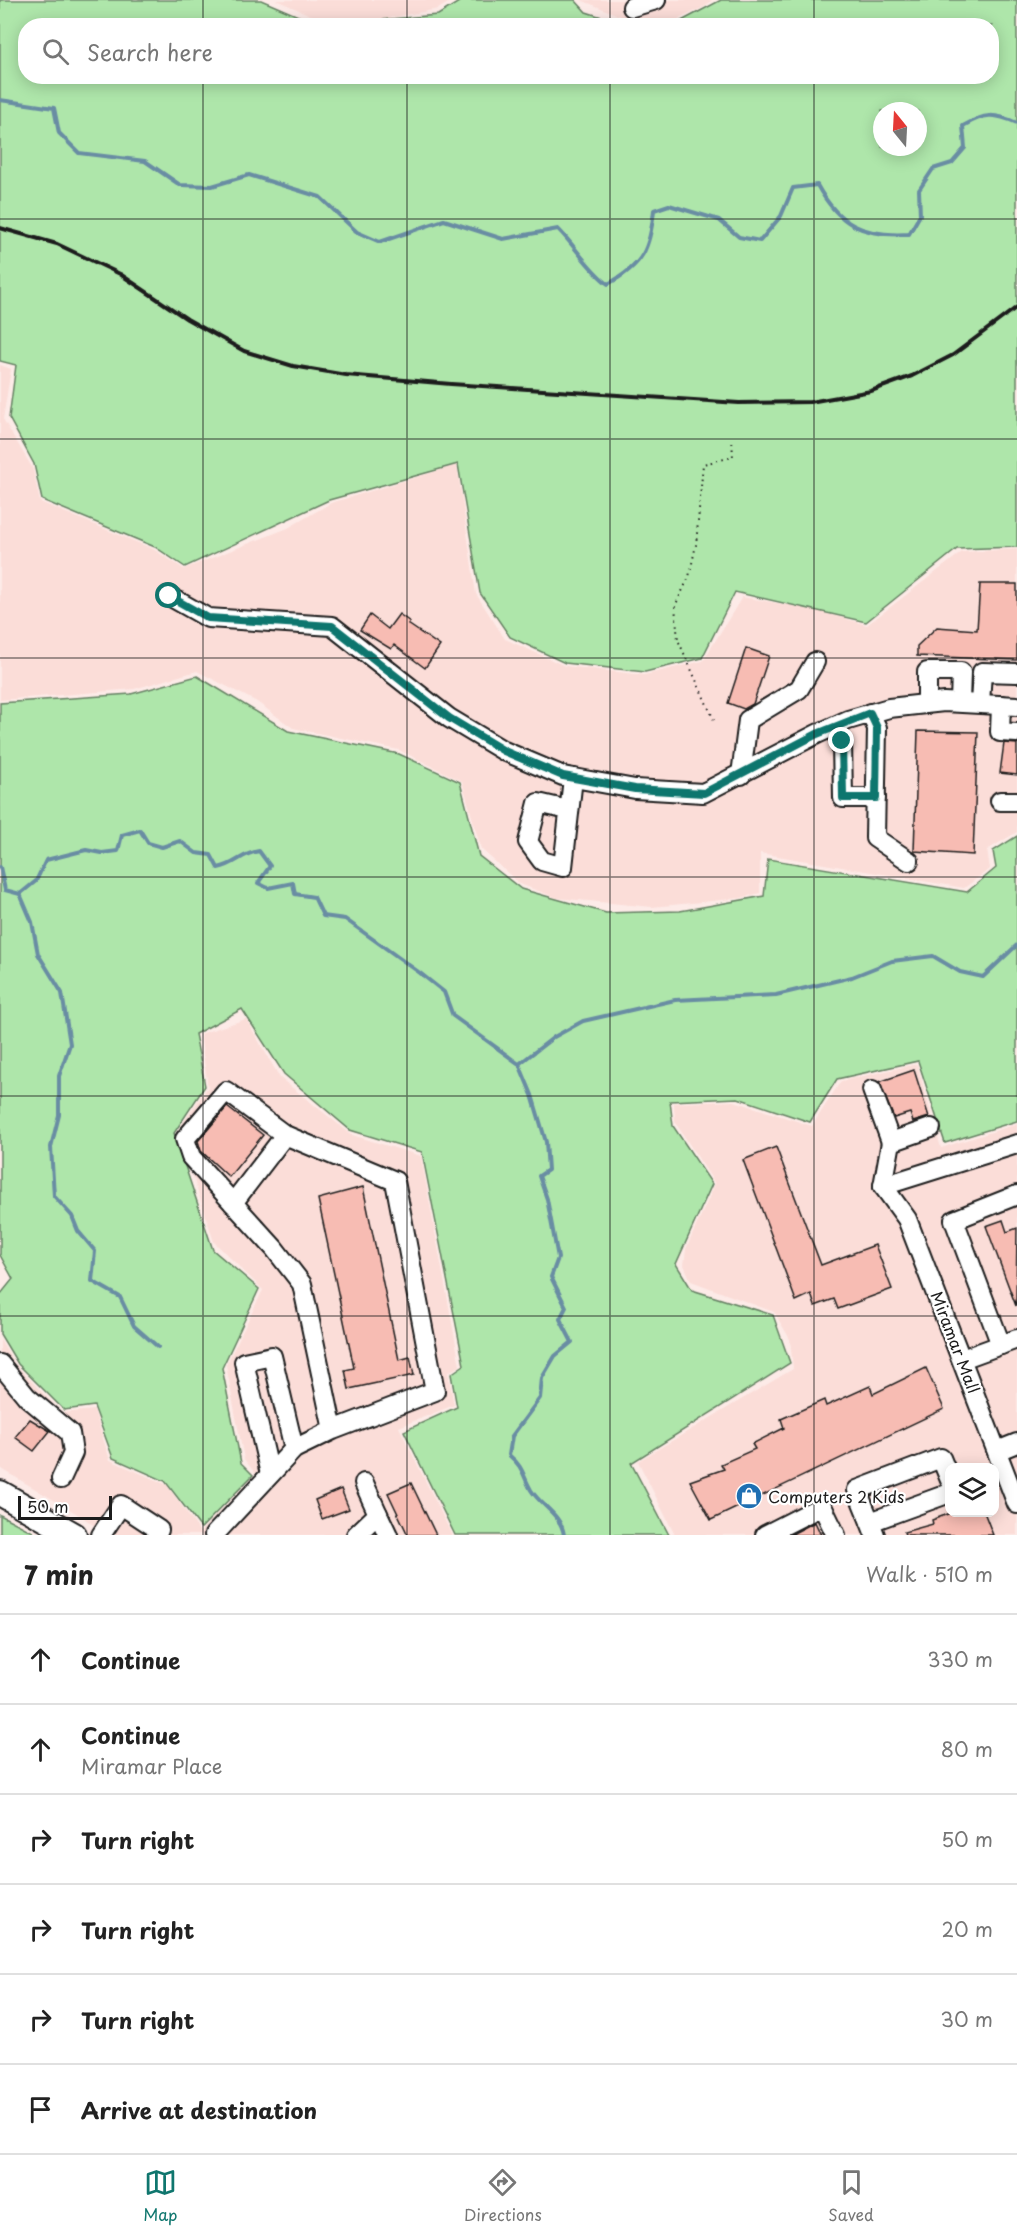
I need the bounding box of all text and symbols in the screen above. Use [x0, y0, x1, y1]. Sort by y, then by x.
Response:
search box [18, 18, 999, 84]
icon: search [39, 35, 72, 68]
text: Search here [87, 35, 213, 68]
north arrow [873, 102, 927, 156]
route start [155, 582, 181, 608]
route end [828, 727, 854, 753]
street label: Miramar Mall [926, 1288, 986, 1396]
map controls [945, 1463, 999, 1517]
button: layers [945, 1463, 999, 1517]
shop icon: Computers 2 Kids [734, 1481, 764, 1511]
place label: Computers 2 Kids [768, 1484, 904, 1508]
scale bar [18, 1493, 112, 1520]
text: 50 m [27, 1494, 68, 1518]
text: 7 min [24, 1555, 94, 1594]
text: Walk · 510 m [866, 1559, 993, 1589]
icon: ahead [24, 1643, 57, 1676]
text: Continue [81, 1643, 180, 1676]
text: 330 m [927, 1644, 993, 1674]
text: Continue [81, 1718, 180, 1751]
icon: ahead [24, 1733, 57, 1766]
text: 80 m [941, 1734, 993, 1764]
text: Miramar Place [81, 1751, 222, 1781]
icon: right [24, 1823, 57, 1856]
text: Turn right [81, 1823, 194, 1856]
text: 50 m [941, 1824, 993, 1854]
icon: right [24, 1913, 57, 1946]
text: Turn right [81, 1913, 194, 1946]
text: 20 m [941, 1914, 993, 1944]
icon: right [24, 2003, 57, 2036]
text: Turn right [81, 2003, 194, 2036]
text: 30 m [940, 2004, 993, 2034]
icon: arrive [24, 2093, 57, 2126]
text: Arrive at destination [81, 2093, 317, 2126]
tab: Map [143, 2166, 177, 2226]
tab: Directions [464, 2166, 542, 2226]
tab: Saved [828, 2166, 874, 2226]

